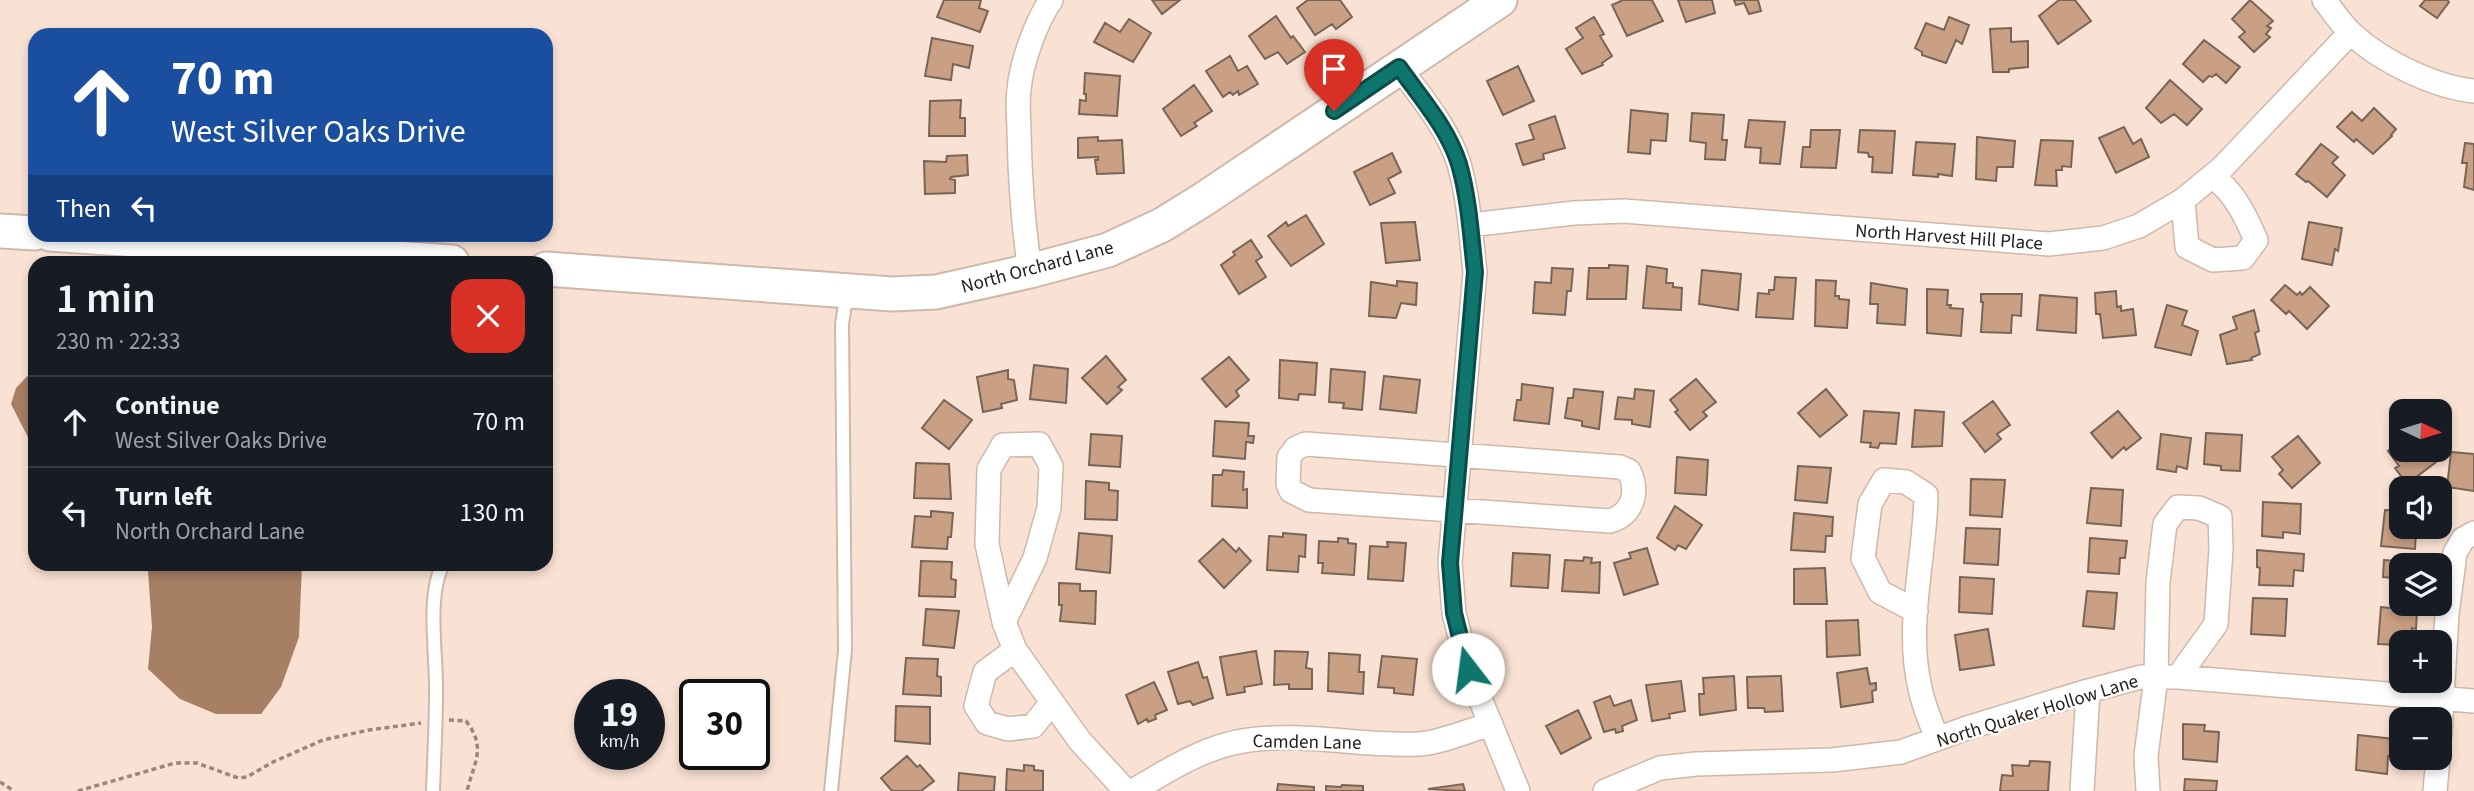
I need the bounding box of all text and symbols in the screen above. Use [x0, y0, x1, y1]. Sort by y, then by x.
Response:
pin [1304, 39, 1364, 111]
text: 70 m [171, 44, 275, 114]
icon: arrive [1315, 50, 1353, 88]
icon: ahead [56, 56, 147, 147]
text: West Silver Oaks Drive [171, 109, 466, 155]
icon: left [125, 189, 163, 227]
text: Then [56, 190, 111, 227]
street label: North Harvest Hill Place [1854, 217, 2044, 258]
street label: North Orchard Lane [958, 234, 1117, 301]
text: 1 min [56, 269, 156, 329]
button: close [451, 279, 525, 353]
text: 230 m · 22:33 [56, 325, 180, 358]
text: Continue [115, 387, 220, 424]
north arrow [2389, 399, 2452, 462]
map controls [2389, 399, 2452, 770]
icon: ahead [56, 403, 94, 441]
text: 70 m [472, 403, 525, 440]
text: West Silver Oaks Drive [115, 424, 327, 457]
button: sound [2389, 476, 2452, 539]
text: Turn left [115, 478, 212, 515]
icon: left [56, 494, 94, 532]
text: 130 m [459, 494, 525, 531]
text: North Orchard Lane [115, 515, 305, 548]
button: layers [2389, 553, 2452, 616]
button: + [2389, 630, 2452, 693]
position arrow [1431, 632, 1505, 706]
street label: North Quaker Hollow Lane [1933, 668, 2142, 755]
speed limit sign: 30 [679, 679, 770, 770]
text: 19 [601, 690, 638, 740]
button: − [2389, 707, 2452, 770]
street label: Camden Lane [1252, 728, 1362, 757]
text: km/h [600, 729, 639, 754]

